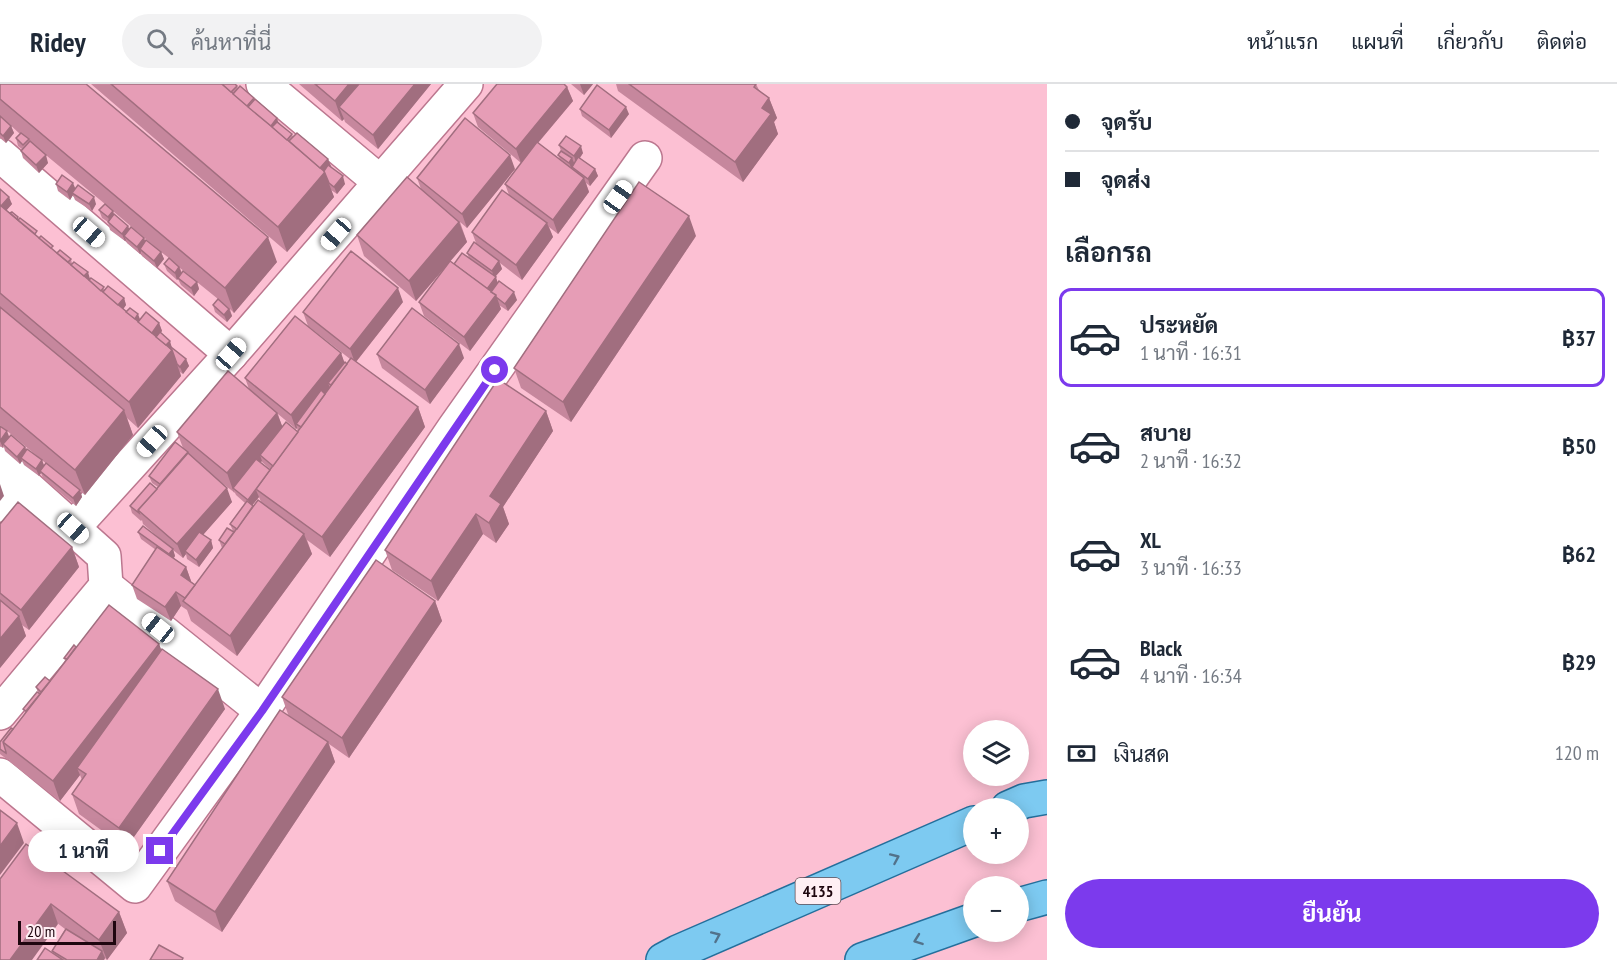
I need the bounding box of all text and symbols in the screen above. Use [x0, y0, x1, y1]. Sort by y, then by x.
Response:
search box [122, 14, 542, 68]
text: Ridey [30, 23, 86, 60]
icon: search [143, 25, 176, 58]
text: ค้นหาที่นี่ [191, 28, 271, 56]
text: หน้าแรก [1247, 28, 1318, 55]
text: แผนที่ [1351, 28, 1404, 55]
text: เกี่ยวกับ [1437, 28, 1504, 55]
text: ติดต่อ [1537, 28, 1587, 55]
text: จุดรับ [1101, 108, 1152, 136]
text: จุดส่ง [1101, 166, 1151, 194]
car [600, 177, 636, 217]
car [70, 213, 108, 251]
car [317, 215, 355, 253]
text: เลือกรถ [1065, 235, 1152, 269]
icon: car [1068, 311, 1122, 365]
text: ประหยัด [1140, 311, 1218, 339]
text: ฿37 [1562, 324, 1596, 352]
car [212, 335, 250, 373]
text: 1 นาที · 16:31 [1140, 340, 1242, 366]
route start [481, 356, 508, 383]
icon: car [1068, 419, 1122, 473]
text: สบาย [1140, 419, 1192, 447]
car [133, 422, 171, 460]
text: ฿50 [1562, 432, 1596, 460]
text: 2 นาที · 16:32 [1140, 448, 1242, 474]
car [54, 509, 92, 547]
text: XL [1140, 526, 1161, 554]
icon: car [1068, 527, 1122, 581]
text: ฿62 [1562, 540, 1596, 568]
text: 3 นาที · 16:33 [1140, 555, 1242, 581]
car [138, 610, 178, 646]
text: Black [1140, 634, 1182, 662]
icon: car [1068, 635, 1122, 689]
text: ฿29 [1562, 648, 1596, 676]
text: 4 นาที · 16:34 [1140, 663, 1242, 689]
map controls [963, 720, 1029, 942]
button: layers [963, 720, 1029, 786]
icon: cash [1065, 737, 1098, 770]
text: เงินสด [1113, 740, 1170, 768]
text: 120 m [1555, 740, 1599, 766]
button: + [963, 798, 1029, 864]
callout: 1 นาที [28, 830, 139, 872]
route end [146, 837, 173, 864]
text: 1 นาที [58, 838, 109, 864]
one-way arrow [889, 853, 900, 865]
button: − [963, 876, 1029, 942]
road number: 4135 [796, 878, 840, 904]
button: ยืนยัน [1065, 879, 1599, 948]
scale bar [18, 918, 116, 946]
text: 20 m [27, 921, 55, 941]
one-way arrow [710, 931, 721, 943]
one-way arrow [914, 932, 924, 945]

